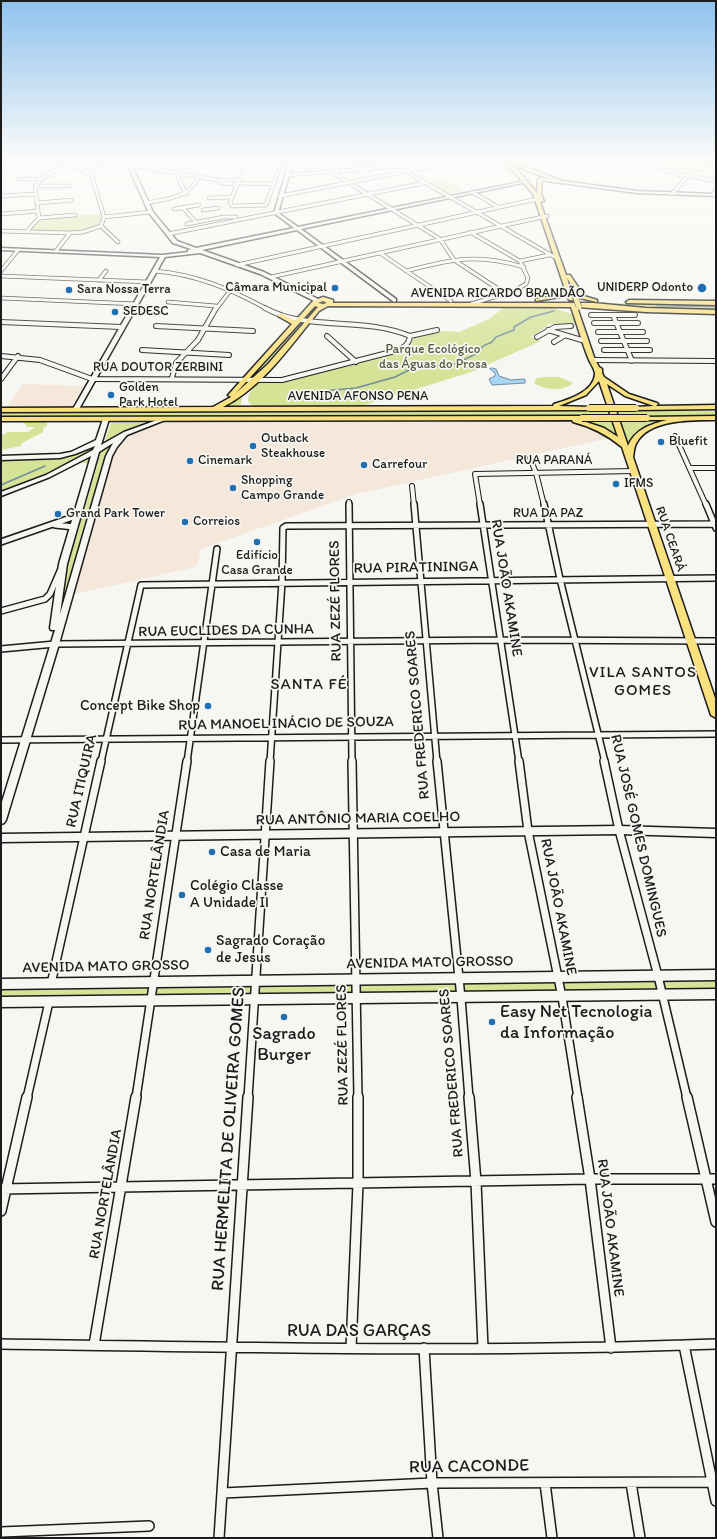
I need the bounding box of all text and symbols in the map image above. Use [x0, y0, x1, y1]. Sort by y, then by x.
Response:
place label: Câmara Municipal [225, 280, 327, 296]
place label: UNIDERP Odonto [597, 280, 693, 296]
place label: Sara Nossa Terra [77, 282, 171, 298]
marker: UNIDERP Odonto [696, 282, 708, 294]
marker: Câmara Municipal [330, 283, 340, 293]
marker: Sara Nossa Terra [64, 285, 74, 295]
street label: AVENIDA RICARDO BRANDÃO [411, 286, 585, 302]
place label: SEDESC [123, 304, 169, 320]
marker: SEDESC [110, 307, 120, 317]
park label: Parque Ecológico das Águas do Prosa [379, 342, 487, 373]
street label: RUA DOUTOR ZERBINI [93, 360, 223, 376]
place label: Golden Park Hotel [119, 380, 178, 411]
street label: AVENIDA AFONSO PENA [288, 389, 428, 405]
marker: Golden Park Hotel [106, 390, 116, 400]
place label: Outback Steakhouse [261, 431, 325, 462]
place label: Bluefit [669, 434, 708, 450]
marker: Bluefit [656, 437, 666, 447]
marker: Outback Steakhouse [248, 441, 258, 451]
place label: Cinemark [198, 453, 252, 469]
street label: RUA PARANÁ [516, 453, 592, 469]
marker: Cinemark [185, 456, 195, 466]
place label: Carrefour [372, 457, 427, 473]
marker: Carrefour [359, 460, 369, 470]
place label: Shopping Campo Grande [241, 473, 324, 504]
place label: IFMS [624, 476, 653, 492]
marker: IFMS [611, 479, 621, 489]
marker: Shopping Campo Grande [228, 483, 238, 493]
street label: RUA CEARÁ [652, 504, 688, 574]
place label: Grand Park Tower [66, 506, 165, 522]
street label: RUA DA PAZ [513, 506, 583, 522]
marker: Grand Park Tower [53, 509, 63, 519]
place label: Correios [193, 514, 240, 530]
marker: Correios [180, 517, 190, 527]
street label: RUA JOÃO AKAMINE [486, 518, 526, 658]
marker: Edifício Casa Grande [252, 537, 262, 547]
street label: RUA ZEZÉ FLORES [326, 540, 346, 662]
place label: Edifício Casa Grande [221, 548, 293, 579]
street label: RUA PIRATININGA [353, 558, 479, 578]
street label: RUA EUCLIDES DA CUNHA [138, 620, 314, 642]
street label: RUA FREDERICO SOARES [402, 630, 434, 800]
district label: VILA SANTOS GOMES [589, 663, 697, 701]
district label: SANTA FÉ [270, 675, 348, 695]
place label: Concept Bike Shop [80, 697, 200, 715]
marker: Concept Bike Shop [203, 701, 213, 711]
street label: RUA MANOEL INÁCIO DE SOUZA [178, 713, 394, 735]
street label: RUA ITIQUIRA [63, 733, 101, 829]
street label: RUA JOSÉ GOMES DOMINGUES [606, 733, 670, 939]
street label: RUA ANTÔNIO MARIA COELHO [256, 808, 460, 830]
street label: RUA NORTELÂNDIA [136, 809, 174, 941]
street label: RUA JOÃO AKAMINE [536, 837, 580, 977]
place label: Casa de Maria [220, 843, 311, 861]
marker: Casa de Maria [207, 847, 217, 857]
place label: Colégio Classe A Unidade II [190, 877, 283, 912]
marker: Colégio Classe A Unidade II [177, 890, 187, 900]
place label: Sagrado Coração de Jesus [216, 932, 325, 967]
marker: Sagrado Coração de Jesus [203, 945, 213, 955]
street label: AVENIDA MATO GROSSO [346, 953, 514, 973]
street label: AVENIDA MATO GROSSO [22, 957, 190, 977]
street label: RUA ZEZÉ FLORES [333, 984, 353, 1106]
street label: RUA HERMELITA DE OLIVEIRA GOMES [208, 986, 250, 1292]
street label: RUA FREDERICO SOARES [436, 988, 468, 1158]
place label: Easy Net Tecnologia da Informação [500, 1001, 652, 1044]
marker: Sagrado Burger [279, 1012, 289, 1022]
marker: Easy Net Tecnologia da Informação [487, 1017, 497, 1027]
place label: Sagrado Burger [252, 1023, 316, 1066]
street label: RUA NORTELÂNDIA [86, 1128, 126, 1260]
street label: RUA JOÃO AKAMINE [593, 1158, 627, 1298]
street label: RUA DAS GARÇAS [287, 1320, 431, 1342]
street label: RUA CACONDE [409, 1455, 529, 1479]

